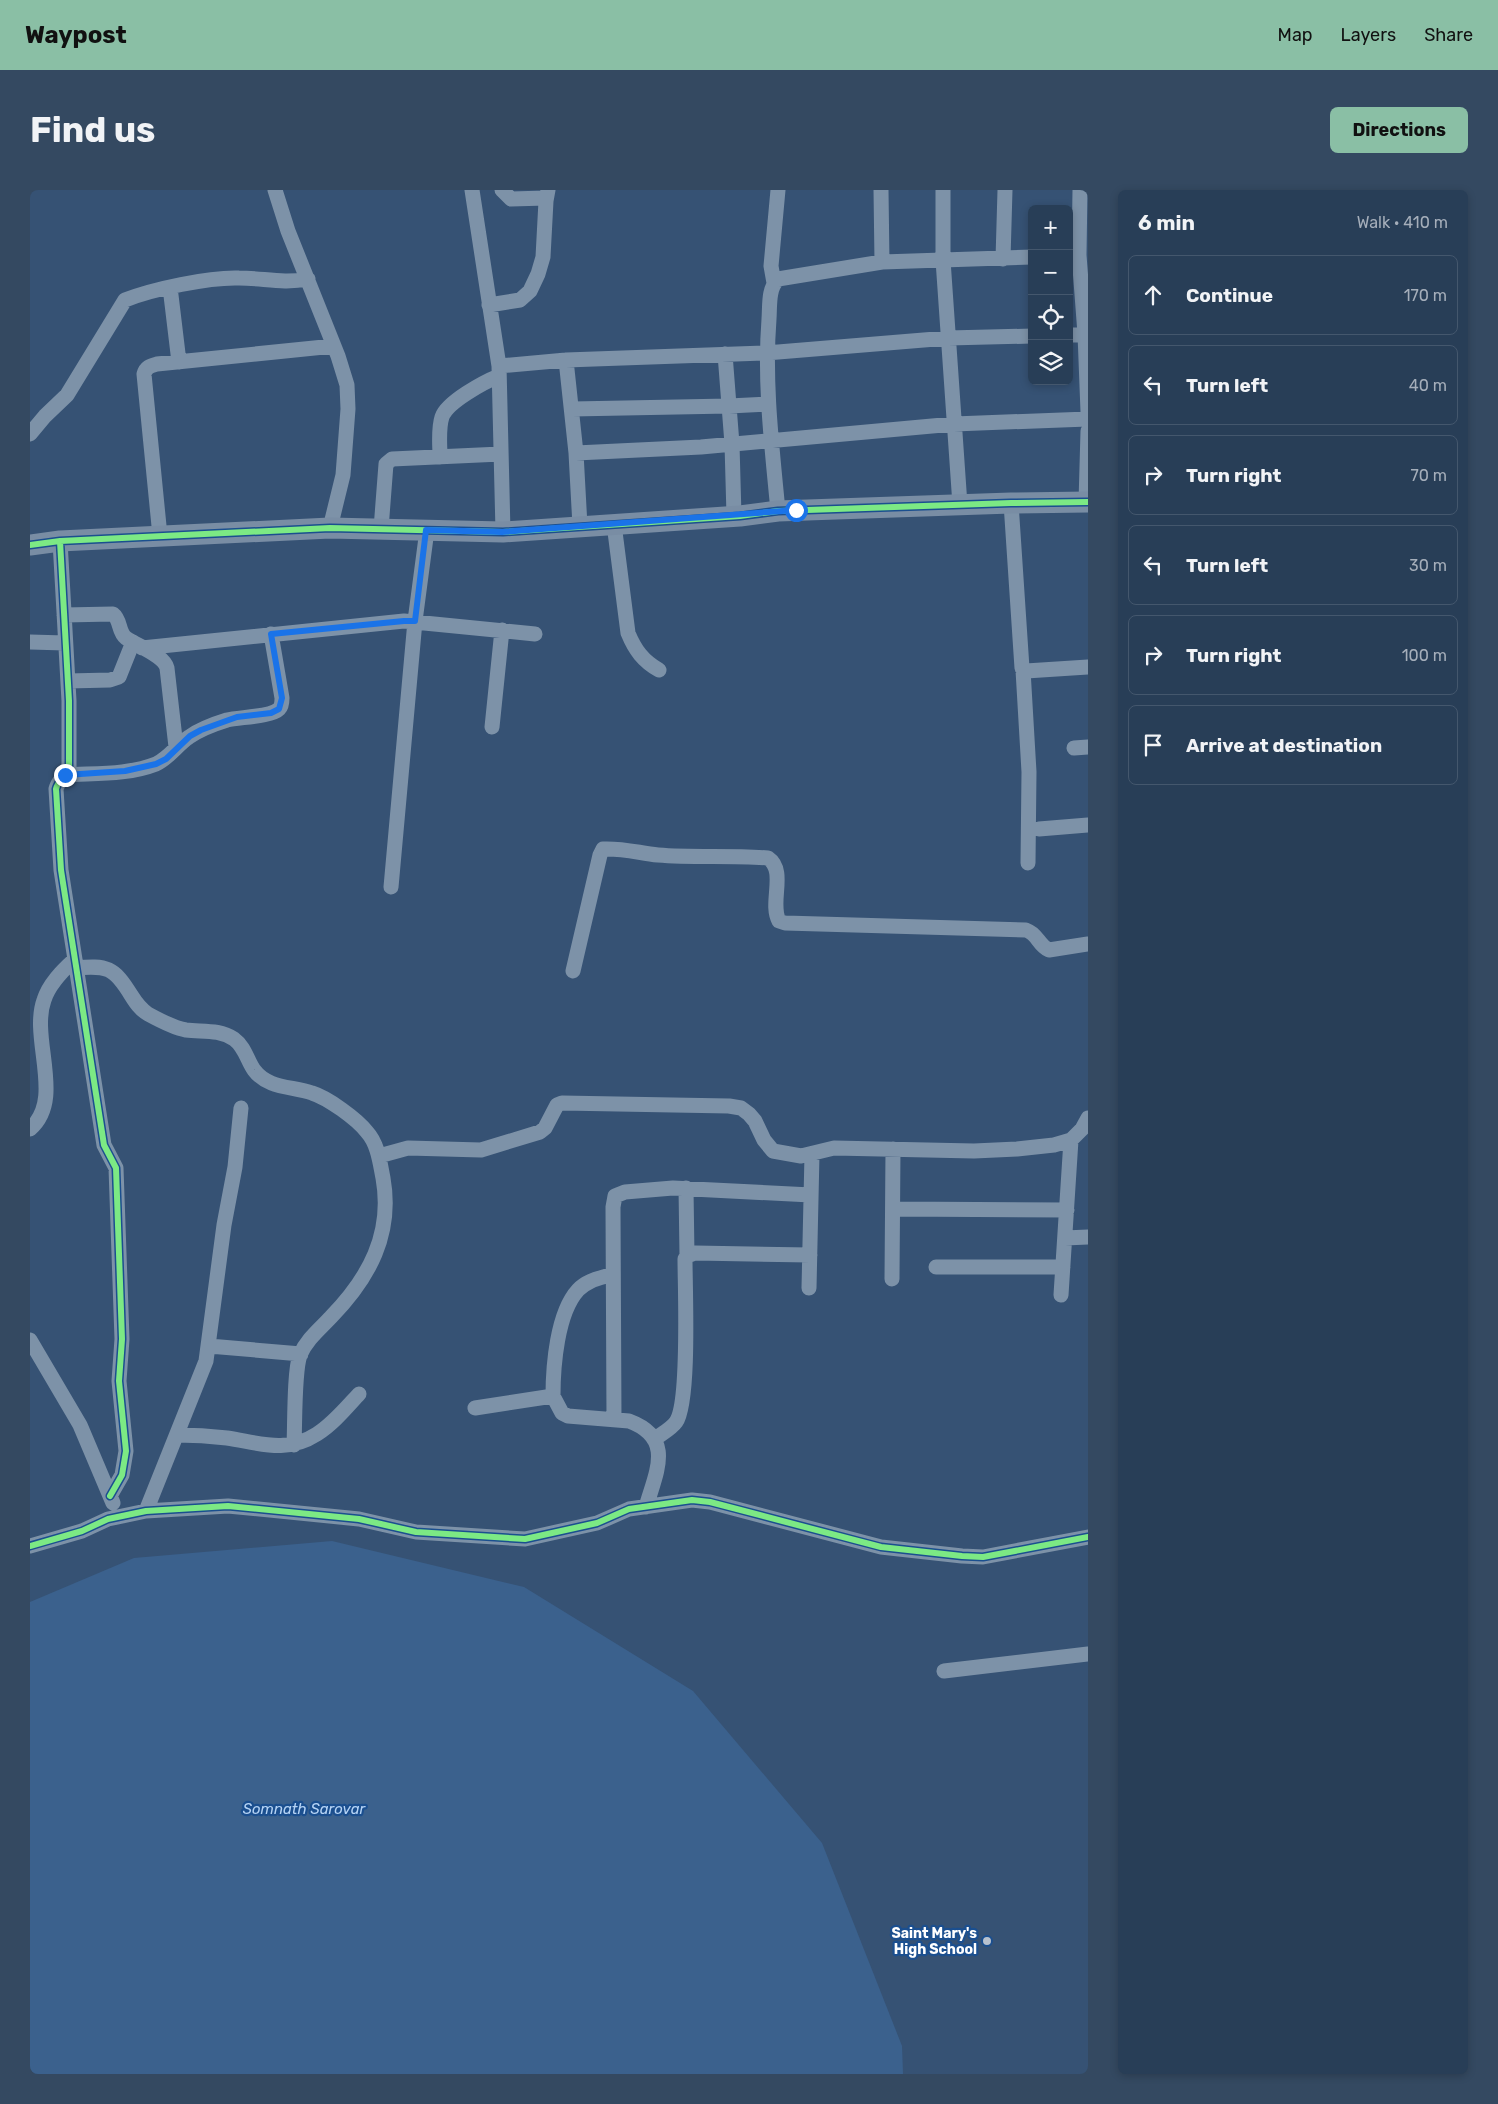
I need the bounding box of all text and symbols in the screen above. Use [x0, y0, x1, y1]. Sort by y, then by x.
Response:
text: Waypost [25, 21, 127, 49]
text: Map [1278, 24, 1313, 46]
text: Layers [1341, 24, 1396, 46]
text: Share [1424, 24, 1473, 46]
button: Directions [1330, 107, 1468, 153]
text: Find us [30, 109, 155, 151]
map controls [1028, 205, 1073, 385]
button: + [1028, 205, 1073, 250]
text: 6 min [1138, 210, 1195, 235]
text: Walk · 410 m [1357, 213, 1448, 232]
button: − [1028, 250, 1073, 295]
icon: ahead [1139, 281, 1167, 309]
text: Continue [1186, 284, 1273, 307]
text: 170 m [1404, 286, 1447, 305]
button: locate [1028, 295, 1073, 340]
button: layers [1028, 340, 1073, 385]
icon: left [1139, 371, 1167, 399]
text: Turn left [1186, 374, 1268, 397]
text: 40 m [1409, 376, 1447, 395]
icon: right [1139, 461, 1167, 489]
text: Turn right [1186, 464, 1281, 487]
text: 70 m [1410, 466, 1447, 485]
route start [785, 499, 808, 522]
icon: left [1139, 551, 1167, 579]
text: Turn left [1186, 554, 1268, 577]
text: 30 m [1409, 556, 1447, 575]
icon: right [1139, 641, 1167, 669]
text: Turn right [1186, 644, 1281, 667]
text: 100 m [1402, 646, 1447, 665]
icon: arrive [1139, 731, 1167, 759]
text: Arrive at destination [1186, 734, 1382, 757]
route end [54, 764, 77, 787]
water label: Somnath Sarovar [243, 1800, 367, 1818]
place label: Saint Mary's High School [892, 1925, 977, 1958]
marker: Saint Mary's High School [981, 1935, 993, 1947]

